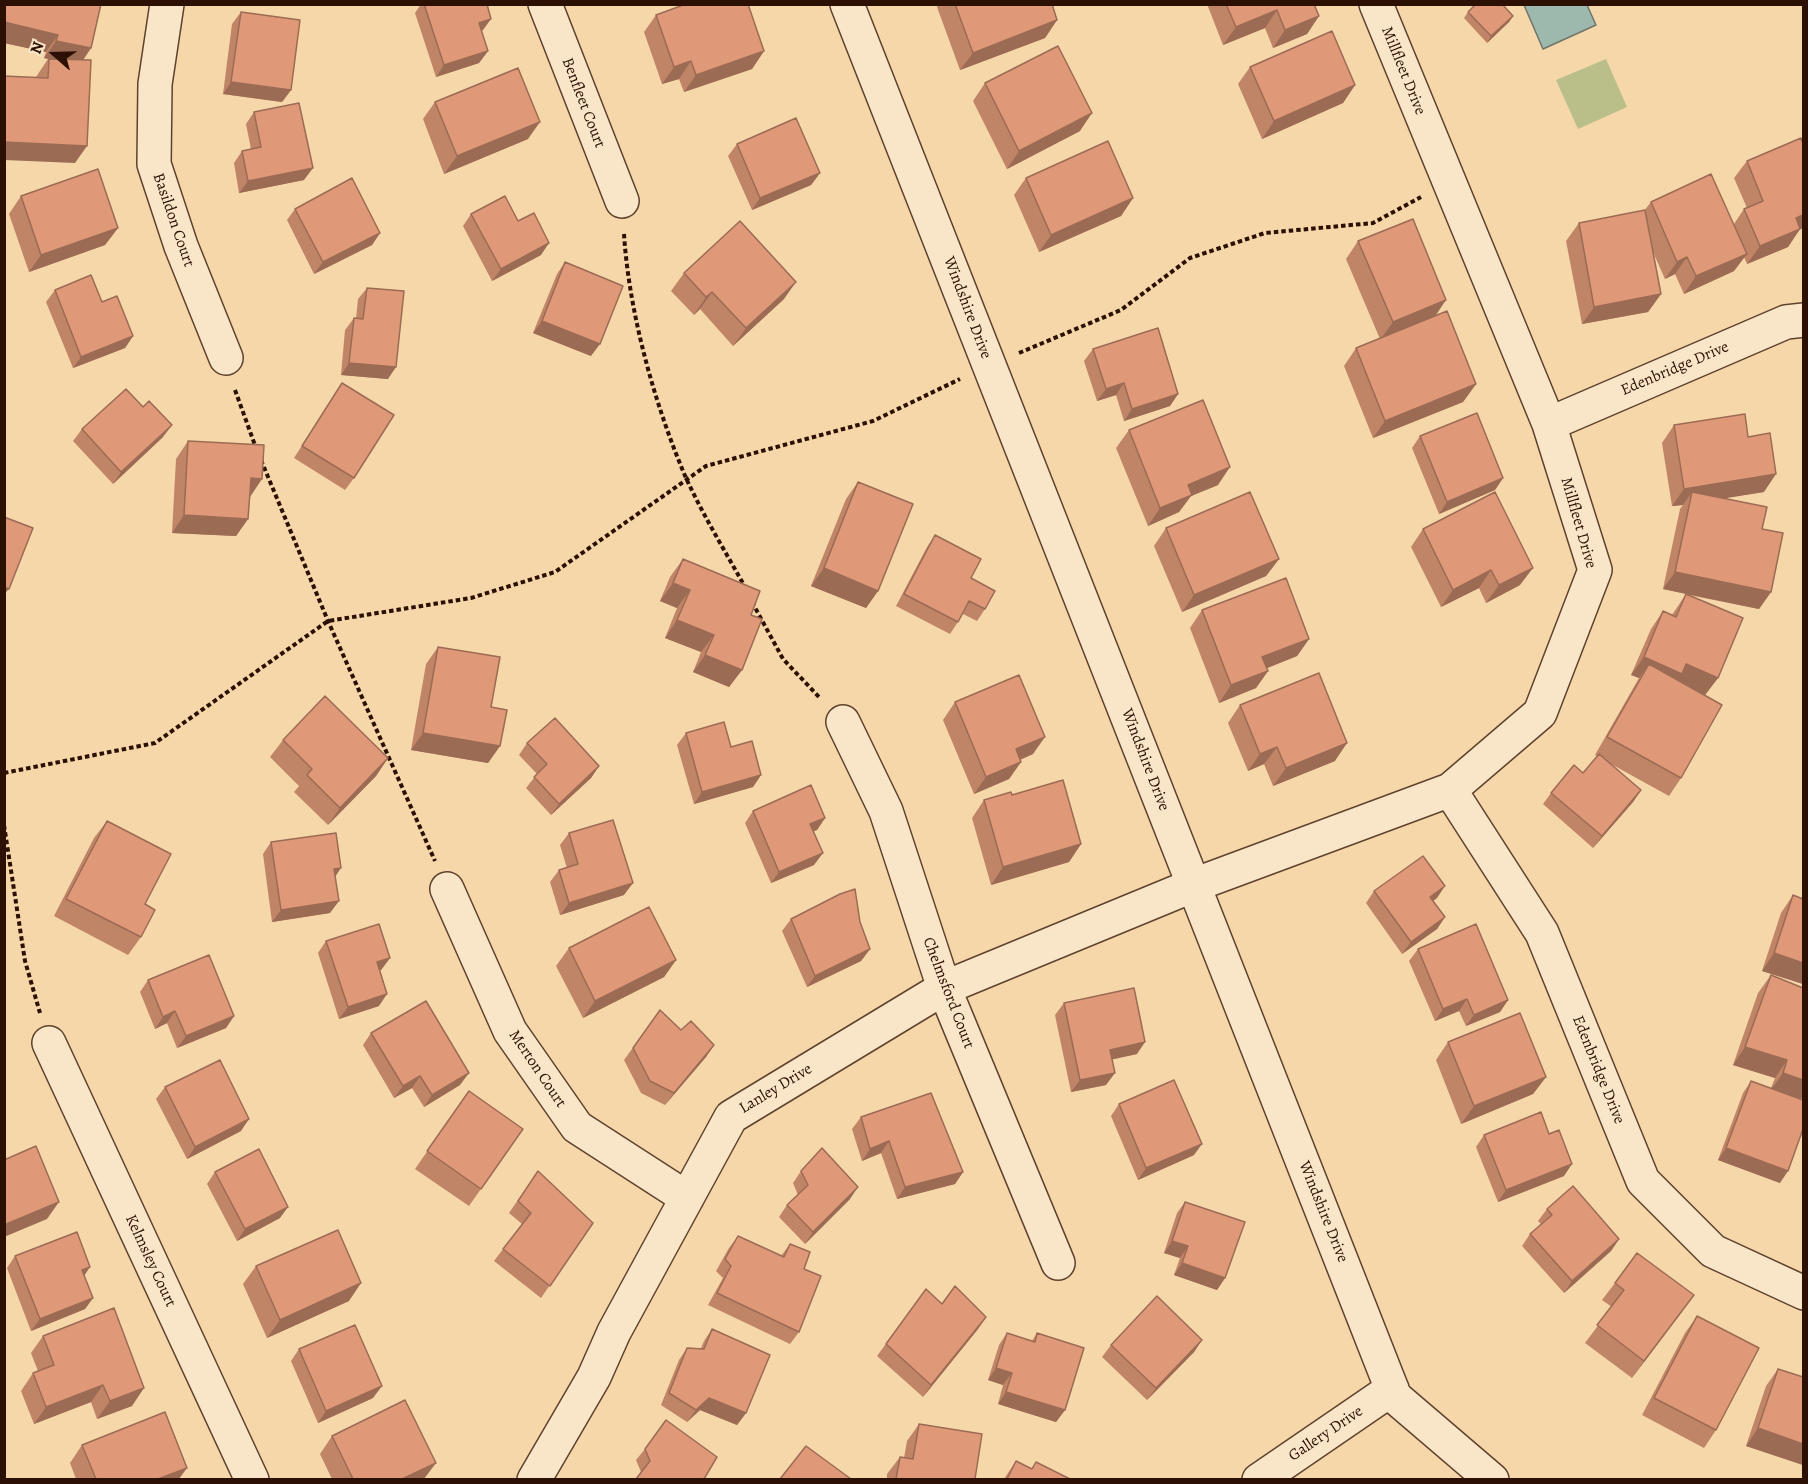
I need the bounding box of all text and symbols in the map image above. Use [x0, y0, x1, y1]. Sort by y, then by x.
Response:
north arrow [24, 24, 84, 84]
street label: Millfleet Drive [1377, 24, 1429, 118]
text: N [25, 39, 49, 57]
street label: Benfleet Court [557, 55, 609, 151]
street label: Basildon Court [148, 171, 198, 269]
street label: Windshire Drive [939, 254, 995, 362]
street label: Edenbridge Drive [1618, 338, 1732, 400]
street label: Millfleet Drive [1556, 475, 1600, 571]
street label: Windshire Drive [1117, 706, 1173, 814]
street label: Chelmsford Court [918, 935, 978, 1051]
street label: Edenbridge Drive [1568, 1013, 1628, 1127]
street label: Merton Court [504, 1027, 570, 1111]
street label: Lanley Drive [736, 1060, 816, 1118]
street label: Windshire Drive [1294, 1158, 1352, 1266]
street label: Kelmsley Court [120, 1212, 180, 1310]
street label: Gallery Drive [1285, 1402, 1367, 1466]

